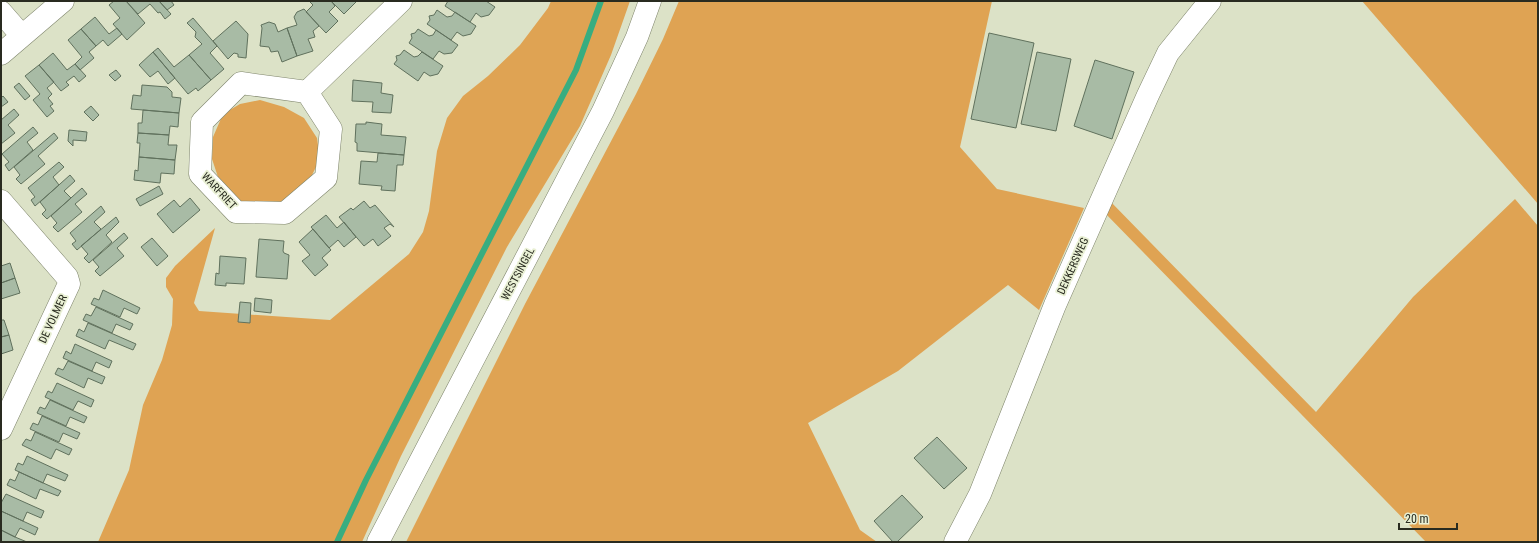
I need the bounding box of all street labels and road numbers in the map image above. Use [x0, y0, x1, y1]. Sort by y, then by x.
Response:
street label: WARFRIET [199, 170, 239, 212]
street label: DEKKERSWEG [1055, 235, 1091, 297]
street label: WESTSINGEL [499, 245, 537, 303]
street label: DE VOLMER [36, 293, 70, 345]

